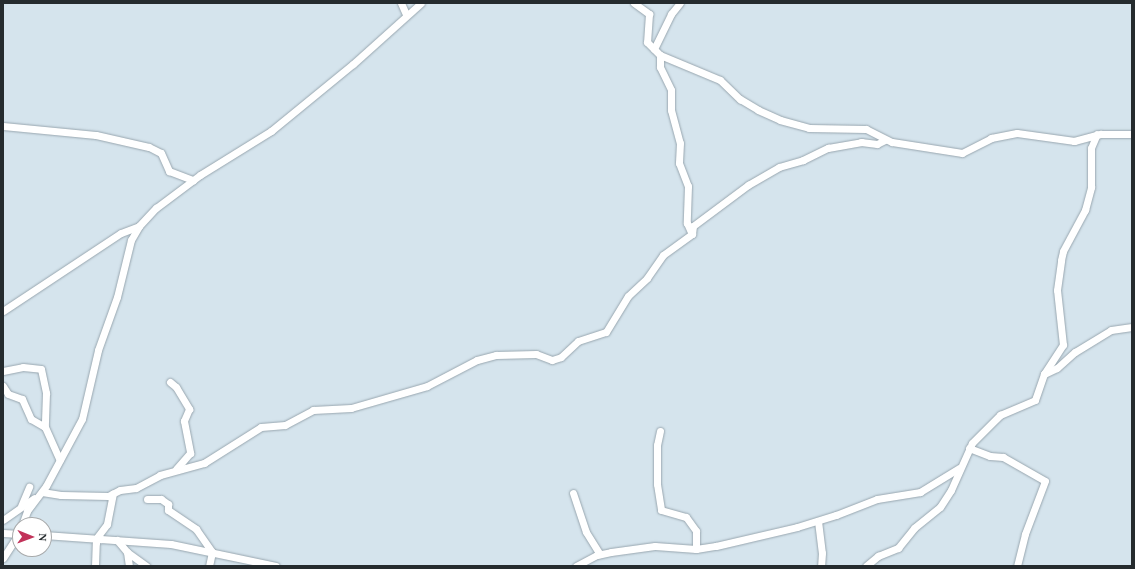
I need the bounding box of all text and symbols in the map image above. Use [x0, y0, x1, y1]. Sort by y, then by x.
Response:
north arrow [12, 517, 52, 557]
text: N [37, 533, 49, 541]

